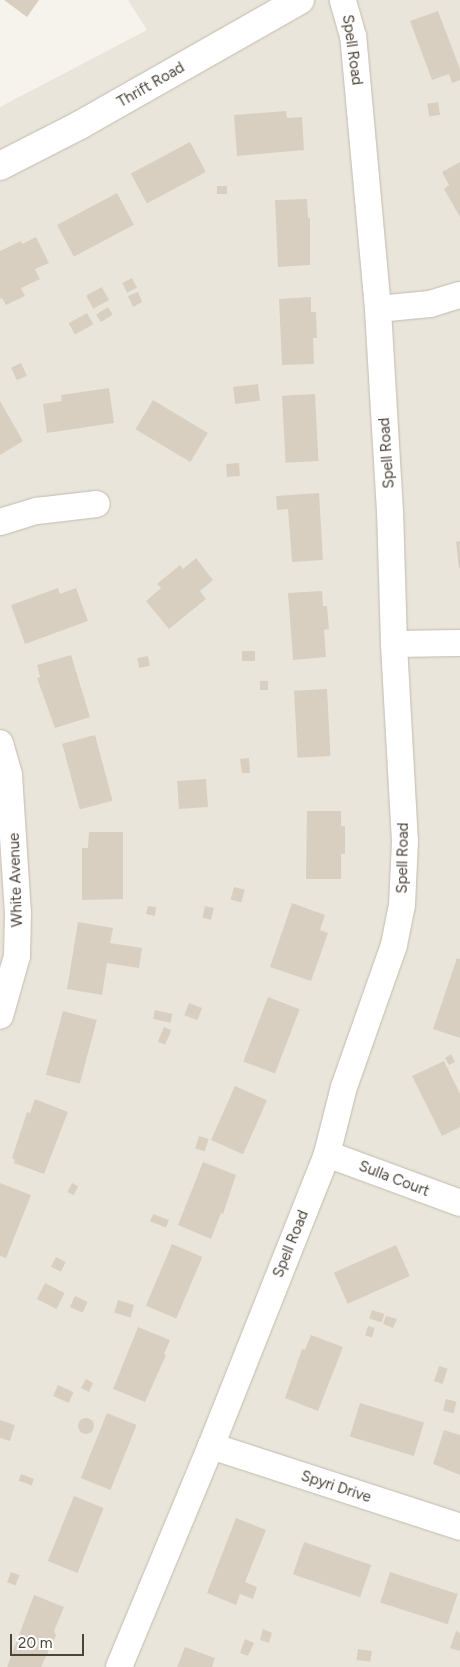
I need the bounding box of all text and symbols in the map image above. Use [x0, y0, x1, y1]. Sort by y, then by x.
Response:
street label: Spell Road [338, 14, 366, 86]
street label: Thrift Road [114, 59, 188, 111]
street label: Spell Road [376, 417, 398, 489]
street label: Spell Road [393, 822, 413, 894]
street label: White Avenue [5, 832, 27, 928]
street label: Sulla Court [356, 1157, 432, 1201]
street label: Spell Road [269, 1208, 313, 1280]
street label: Spyri Drive [299, 1467, 373, 1507]
scale bar [12, 1624, 86, 1656]
text: 20 m [18, 1634, 52, 1652]

